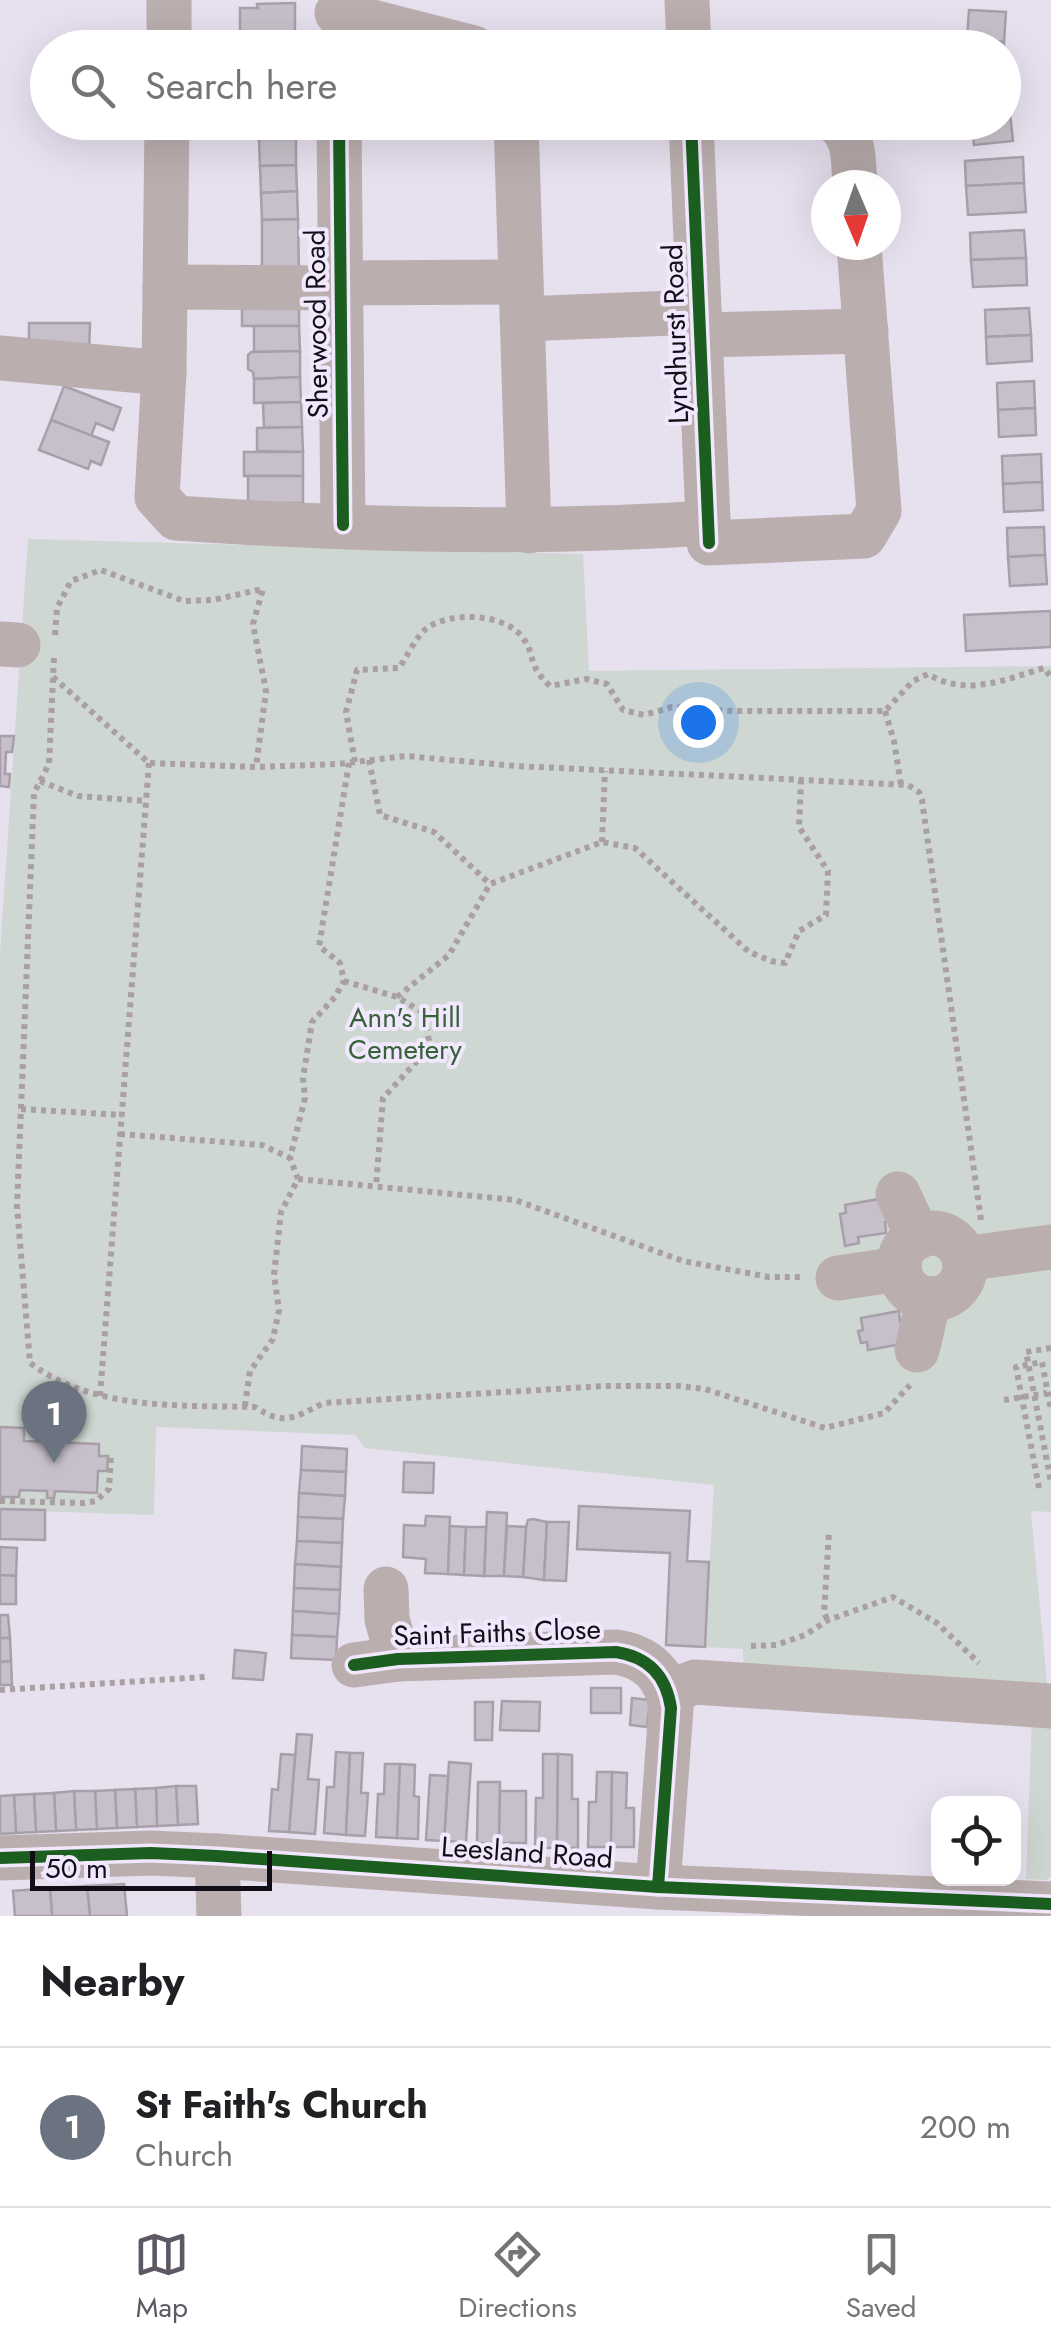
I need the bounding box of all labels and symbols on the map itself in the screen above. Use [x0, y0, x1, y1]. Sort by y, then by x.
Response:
north arrow [811, 170, 901, 260]
street label: Sherwood Road [294, 229, 339, 419]
street label: Lyndhurst Road [652, 243, 699, 425]
your location [673, 697, 724, 748]
park label: Ann's Hill Cemetery [348, 997, 463, 1070]
pin: 1 [22, 1380, 86, 1463]
street label: Saint Faiths Close [393, 1608, 601, 1657]
street label: Leesland Road [440, 1826, 614, 1879]
scale bar [30, 1846, 272, 1890]

